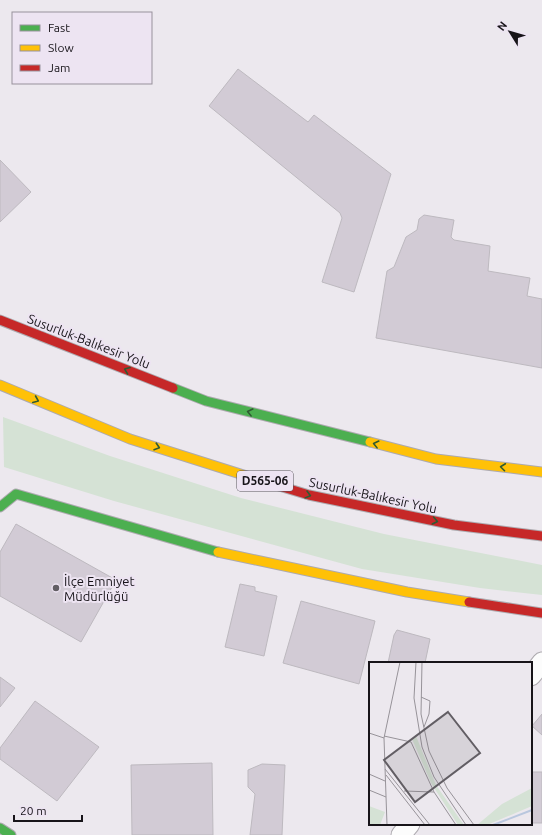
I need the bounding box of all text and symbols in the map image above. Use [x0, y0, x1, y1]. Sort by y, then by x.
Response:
legend [12, 12, 152, 84]
north arrow [490, 12, 530, 52]
text: N [495, 19, 509, 33]
text: Fast [48, 21, 70, 34]
text: Slow [48, 41, 74, 54]
text: Jam [48, 61, 70, 74]
street label: Susurluk-Balıkesir Yolu [26, 311, 152, 371]
one-way arrow [123, 367, 131, 375]
one-way arrow [32, 395, 39, 403]
one-way arrow [246, 408, 253, 417]
one-way arrow [372, 440, 379, 448]
one-way arrow [153, 442, 160, 451]
one-way arrow [500, 463, 506, 472]
road number: D565-06 [237, 471, 293, 491]
street label: Susurluk-Balıkesir Yolu [308, 475, 438, 515]
one-way arrow [304, 490, 311, 498]
one-way arrow [432, 517, 438, 525]
place label: İlçe Emniyet Müdürlüğü [64, 573, 135, 603]
marker: İlçe Emniyet Müdürlüğü [51, 583, 61, 593]
inset map [369, 662, 532, 825]
scale bar [14, 797, 82, 823]
text: 20 m [20, 804, 47, 817]

